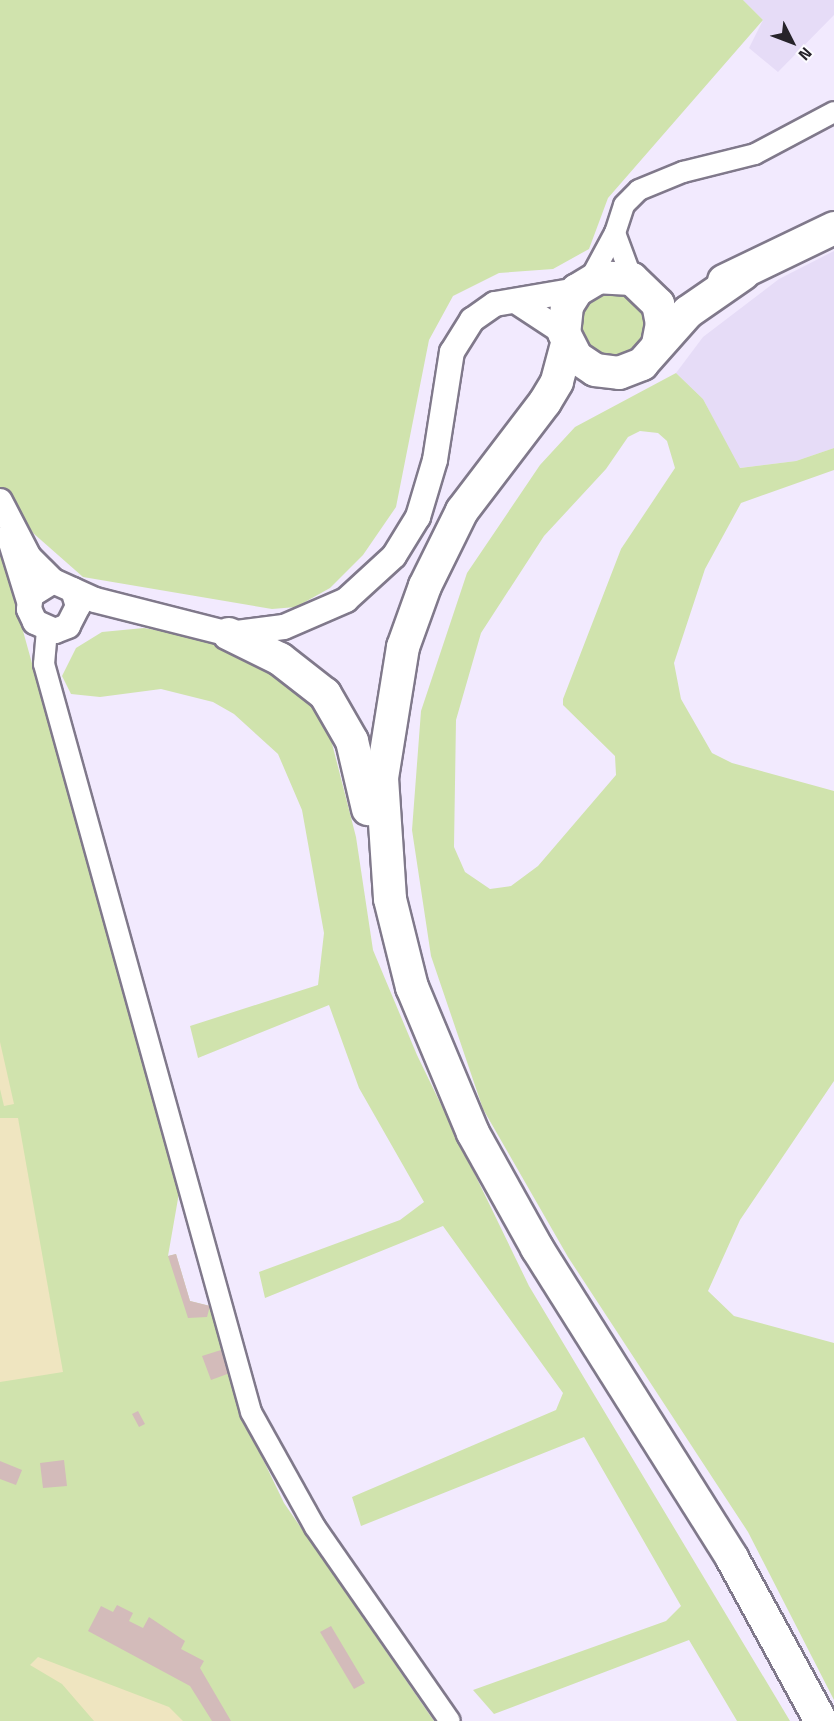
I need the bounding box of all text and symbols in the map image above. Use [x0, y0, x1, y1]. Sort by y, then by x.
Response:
north arrow [762, 12, 822, 72]
text: N [793, 42, 818, 66]

